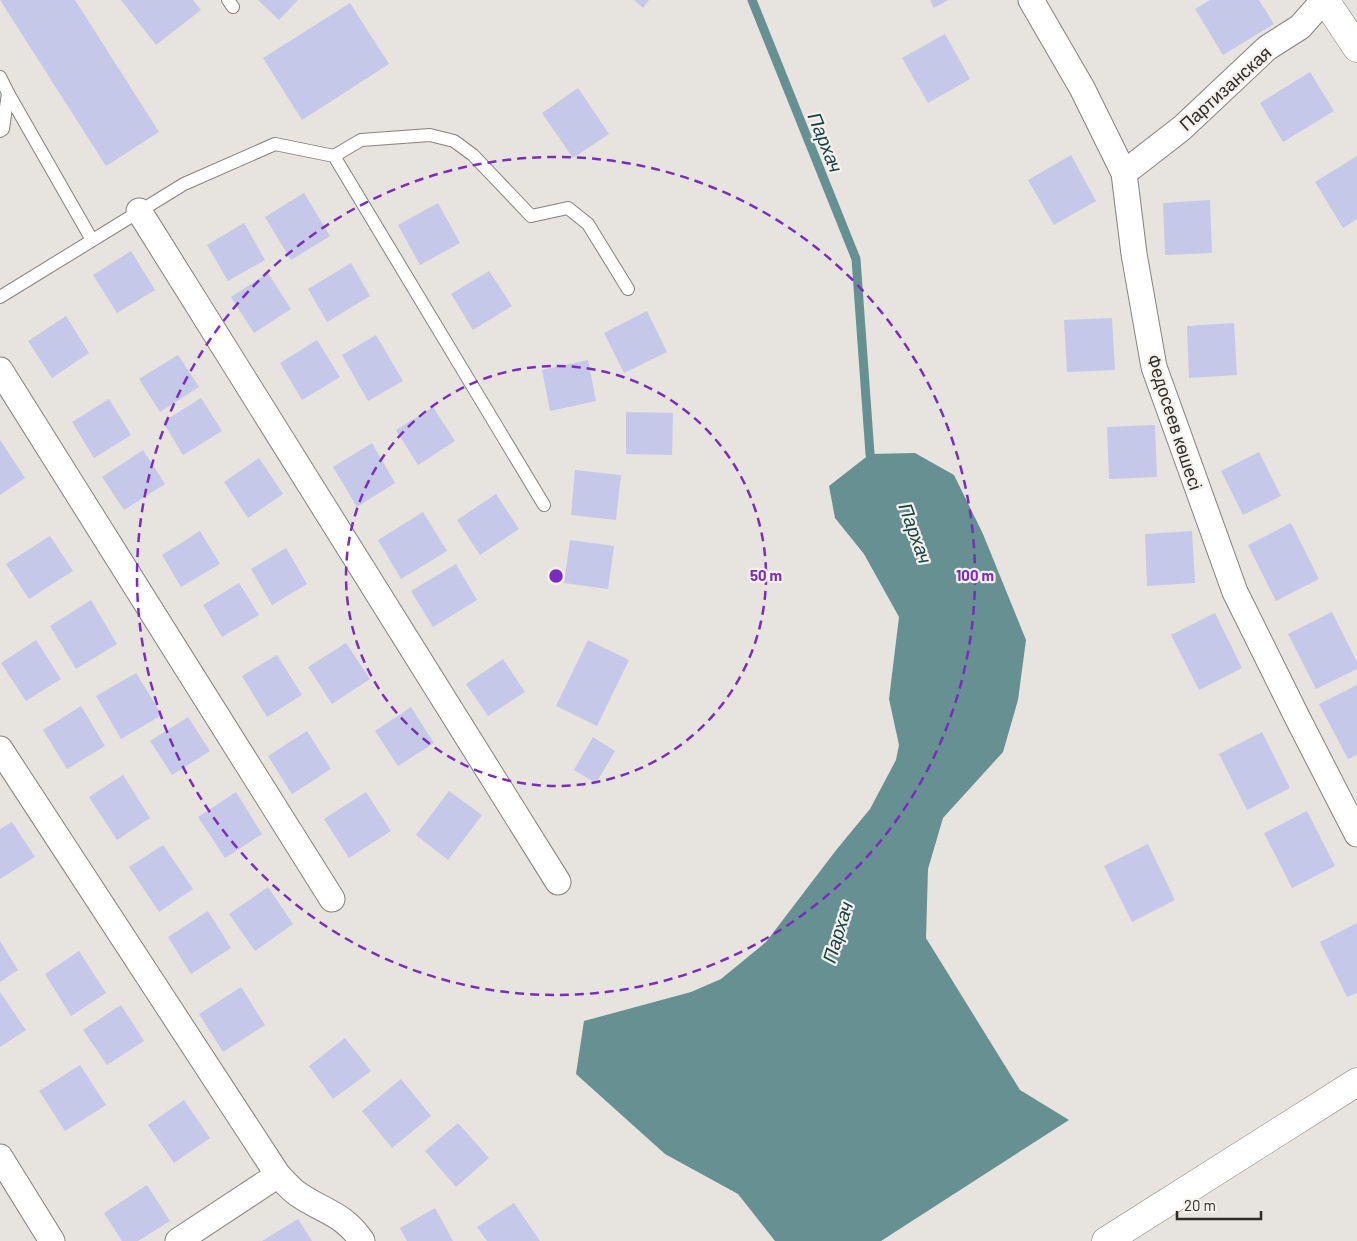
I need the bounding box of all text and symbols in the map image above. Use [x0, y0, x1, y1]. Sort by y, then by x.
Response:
street label: Партизанская [1174, 41, 1276, 135]
water label: Пархач [804, 109, 848, 176]
street label: Федосеев көшесі [1143, 351, 1207, 493]
water label: Пархач [894, 500, 938, 567]
text: 50 m [750, 566, 782, 584]
text: 100 m [956, 566, 994, 584]
centre of rings [547, 567, 565, 585]
water label: Пархач [817, 899, 857, 965]
scale bar [1177, 1188, 1261, 1220]
text: 20 m [1184, 1196, 1216, 1214]

